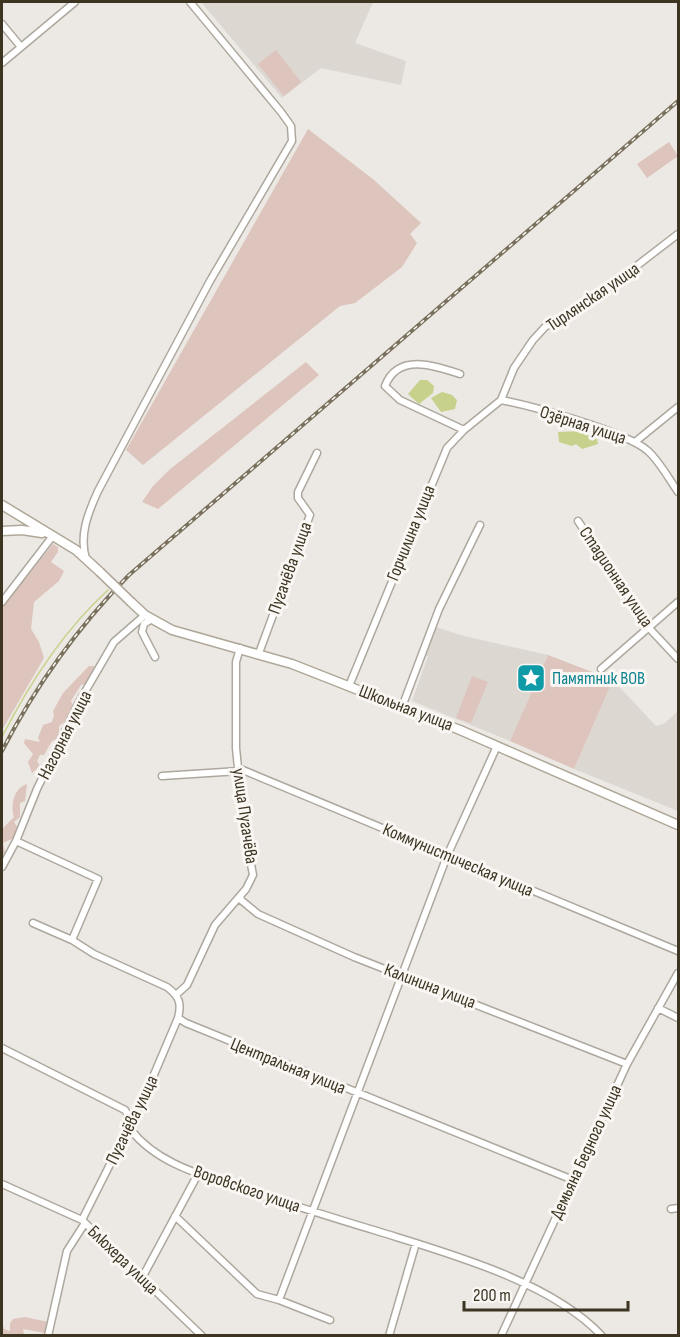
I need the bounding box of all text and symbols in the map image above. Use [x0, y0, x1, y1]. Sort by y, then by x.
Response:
street label: Тирлянская улица [542, 258, 644, 336]
street label: Озёрная улица [537, 401, 629, 449]
street label: Горчилина улица [382, 482, 440, 584]
street label: Пугачёва улица [264, 519, 316, 617]
street label: Стадионная улица [575, 523, 657, 631]
place icon: Памятник ВОВ [515, 662, 547, 694]
place label: Памятник ВОВ [552, 668, 645, 689]
street label: Школьная улица [356, 680, 456, 736]
street label: Нагорная улица [34, 687, 96, 783]
street label: улица Пугачёва [228, 767, 262, 865]
street label: Коммунистическая улица [380, 819, 536, 901]
street label: Калинина улица [381, 959, 479, 1013]
street label: Центральная улица [227, 1033, 349, 1099]
street label: Пугачёва улица [101, 1072, 163, 1168]
street label: Демьяна Бедного улица [546, 1081, 626, 1222]
street label: Воровского улица [191, 1161, 303, 1217]
street label: Блюхера улица [83, 1221, 163, 1299]
scale bar [464, 1274, 628, 1312]
text: 200 m [473, 1285, 511, 1306]

